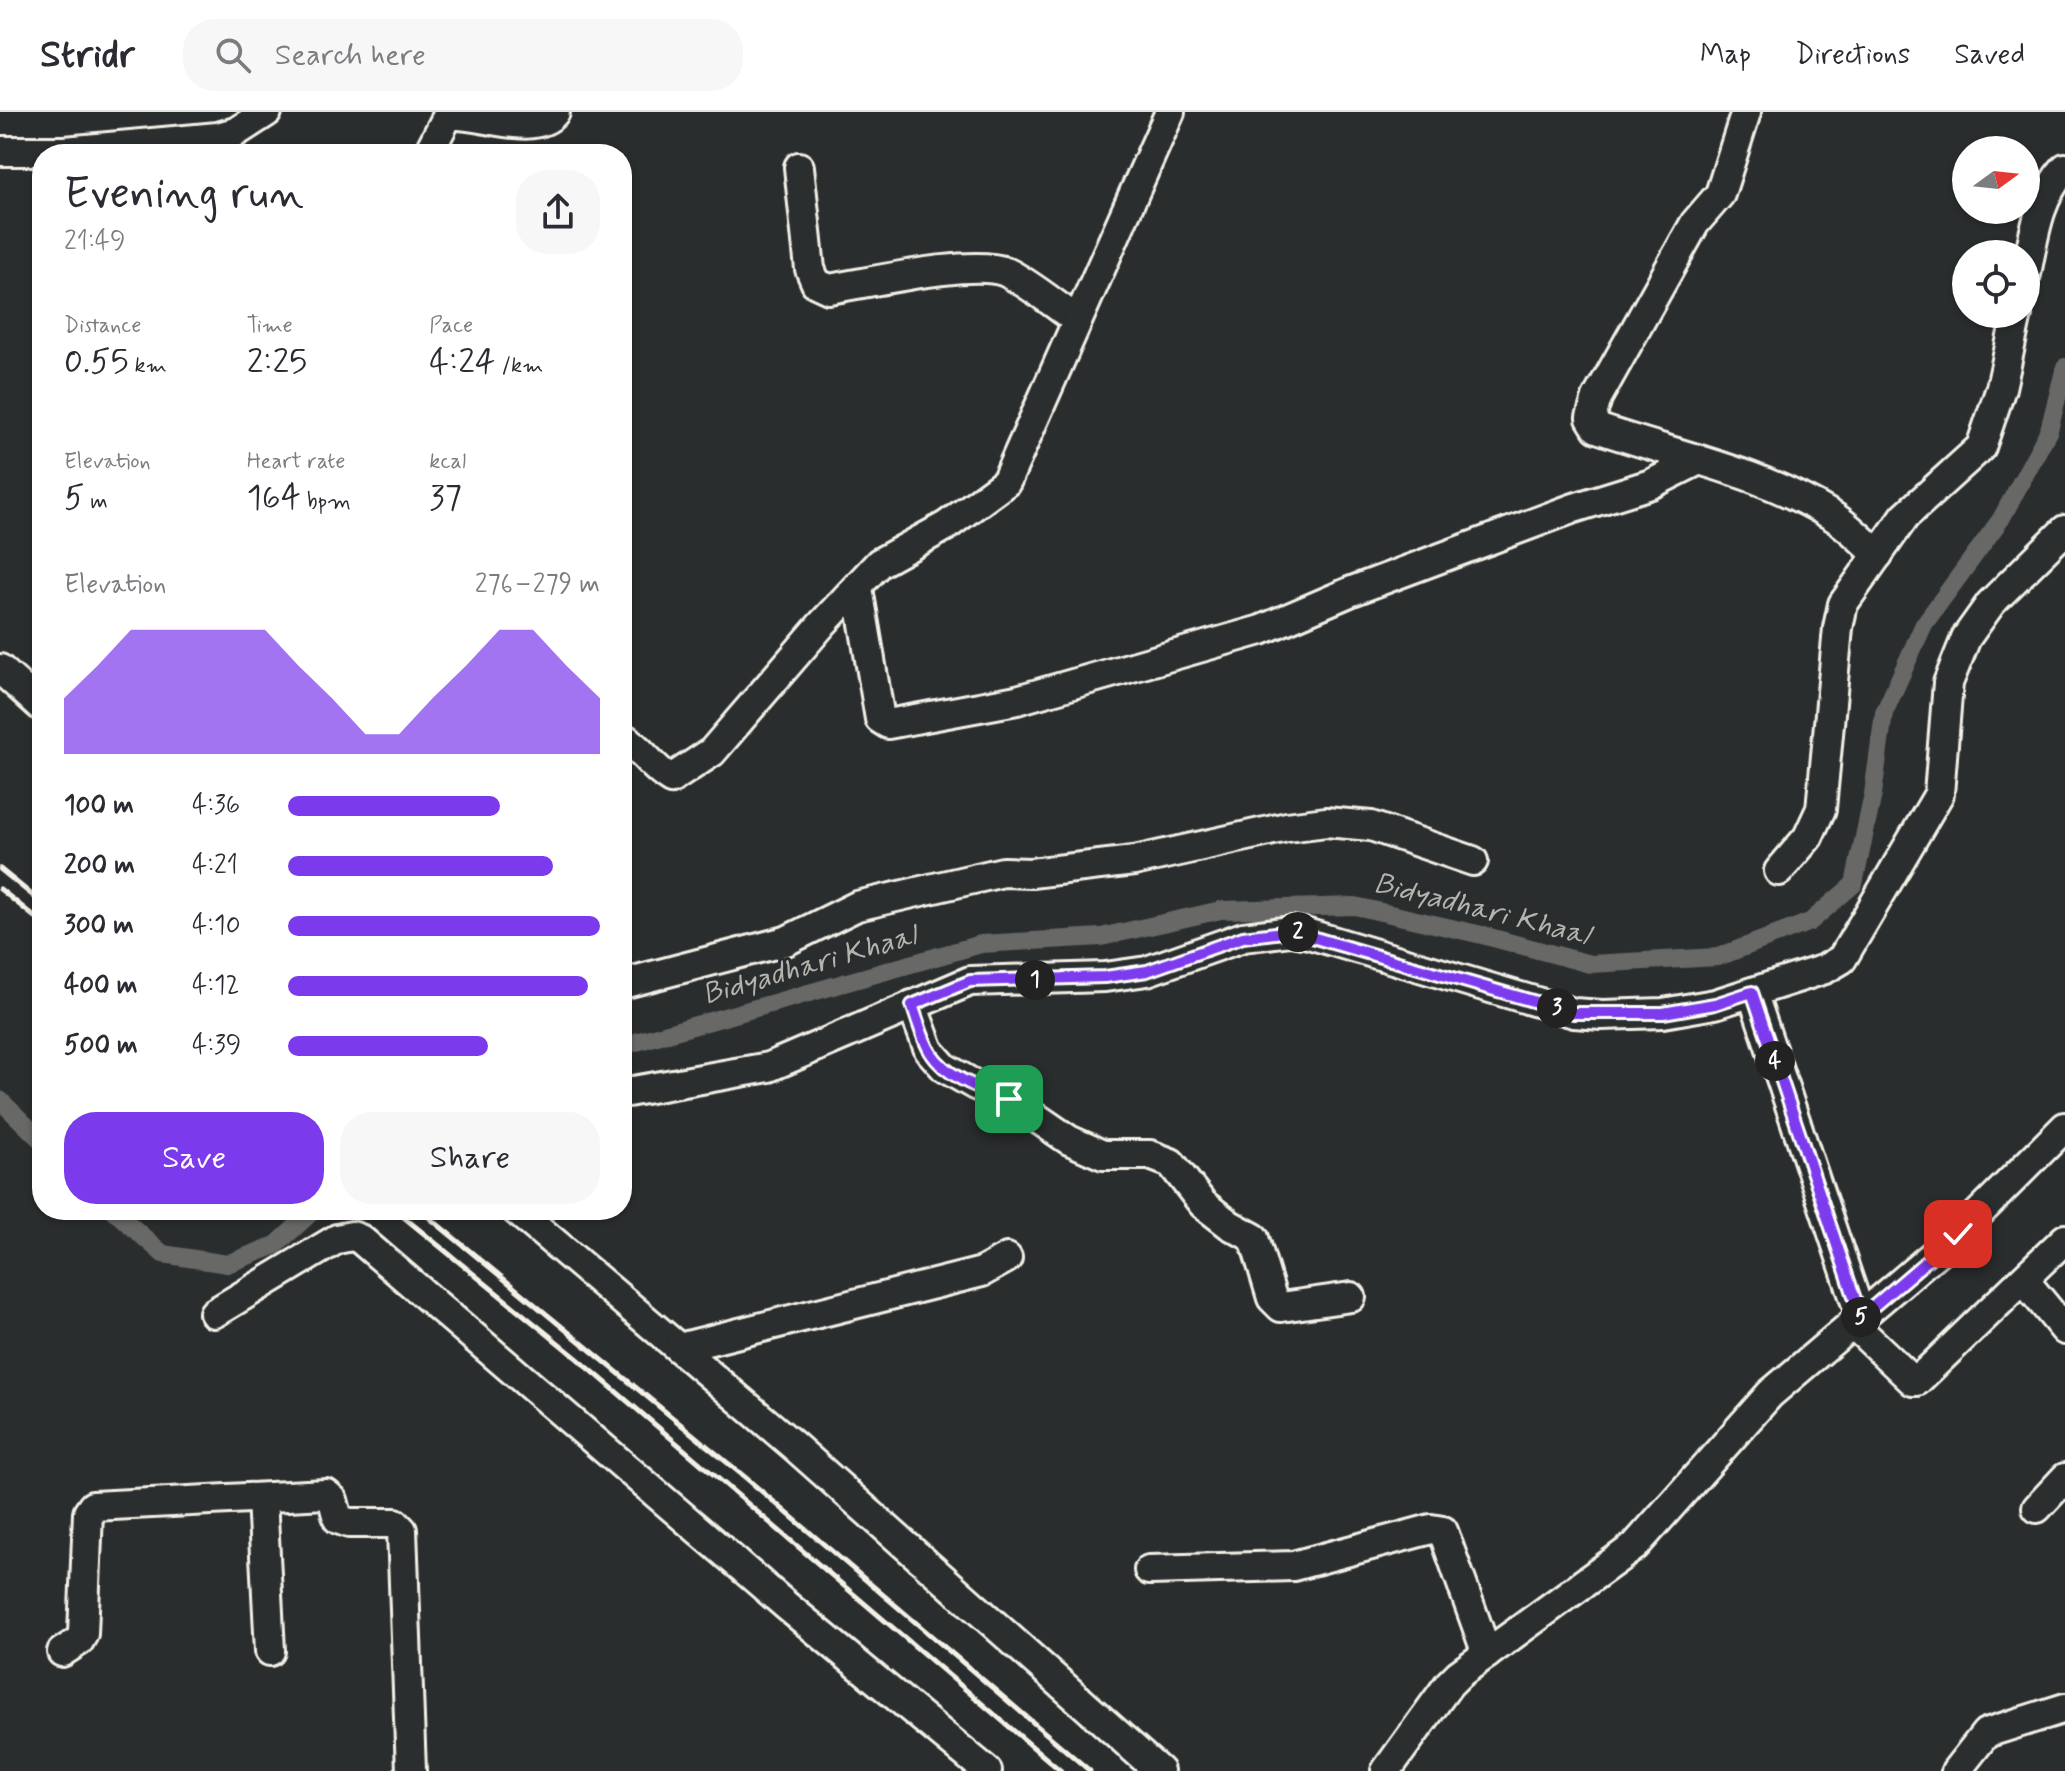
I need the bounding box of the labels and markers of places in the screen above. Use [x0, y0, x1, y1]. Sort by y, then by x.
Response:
pin: 2 [1278, 912, 1318, 952]
pin: 1 [1015, 960, 1055, 1000]
pin: 3 [1537, 988, 1577, 1028]
pin: 4 [1755, 1041, 1795, 1081]
pin [975, 1065, 1043, 1133]
pin [1924, 1200, 1992, 1268]
pin: 5 [1841, 1297, 1881, 1337]

